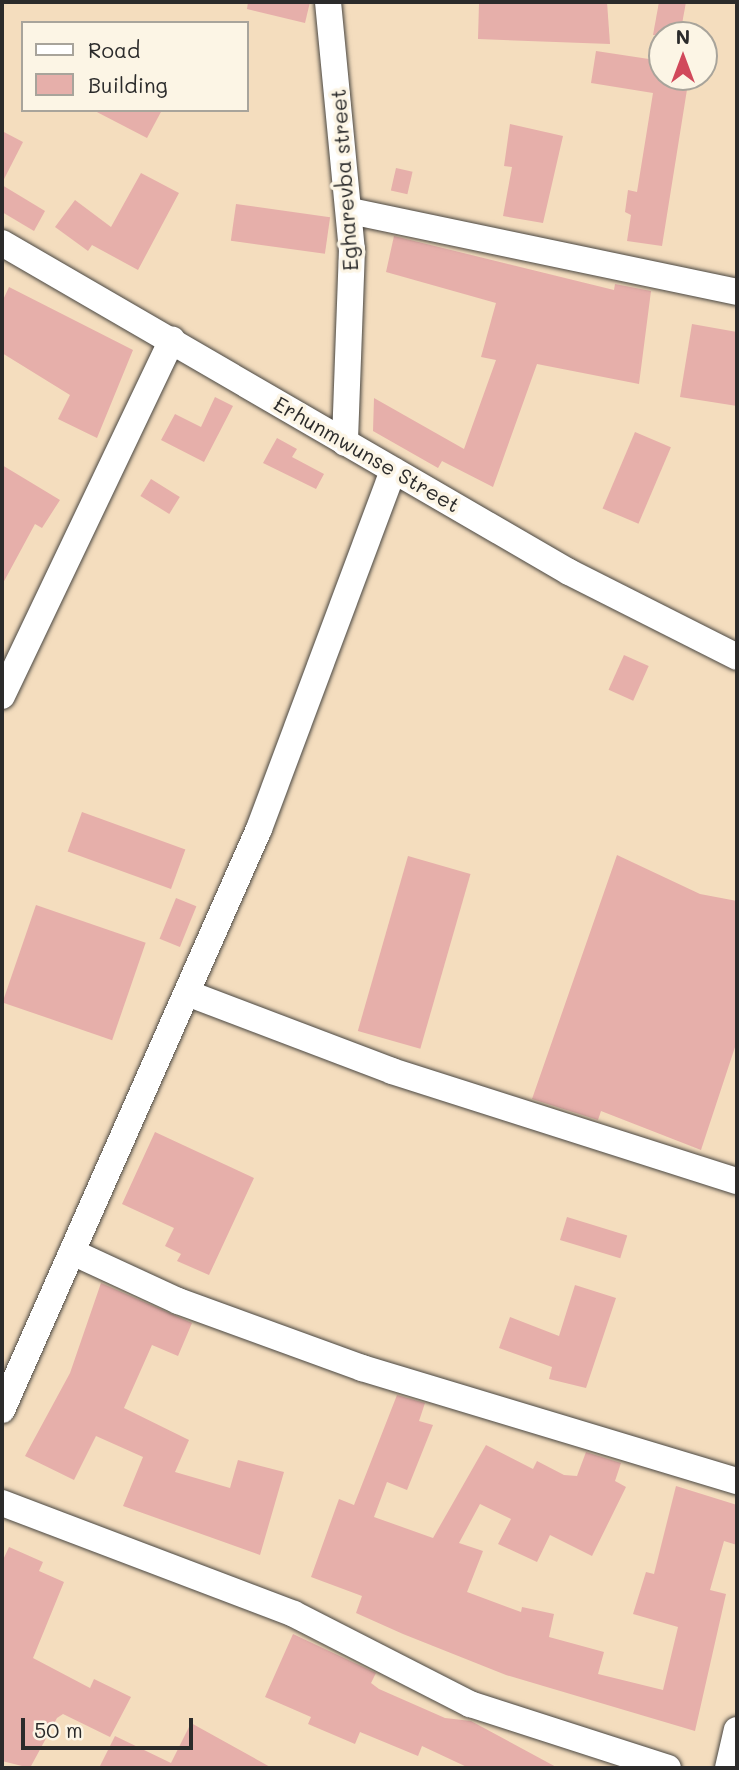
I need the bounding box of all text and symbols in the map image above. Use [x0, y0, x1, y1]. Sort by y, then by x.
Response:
legend [21, 21, 248, 112]
north arrow [648, 21, 718, 91]
text: N [676, 24, 690, 49]
text: Road [88, 36, 140, 63]
text: Building [88, 71, 168, 98]
street label: Egharevba street [325, 88, 363, 272]
street label: Erhunmwunse Street [270, 390, 464, 518]
scale bar [24, 1704, 196, 1748]
text: 50 m [34, 1716, 83, 1743]

